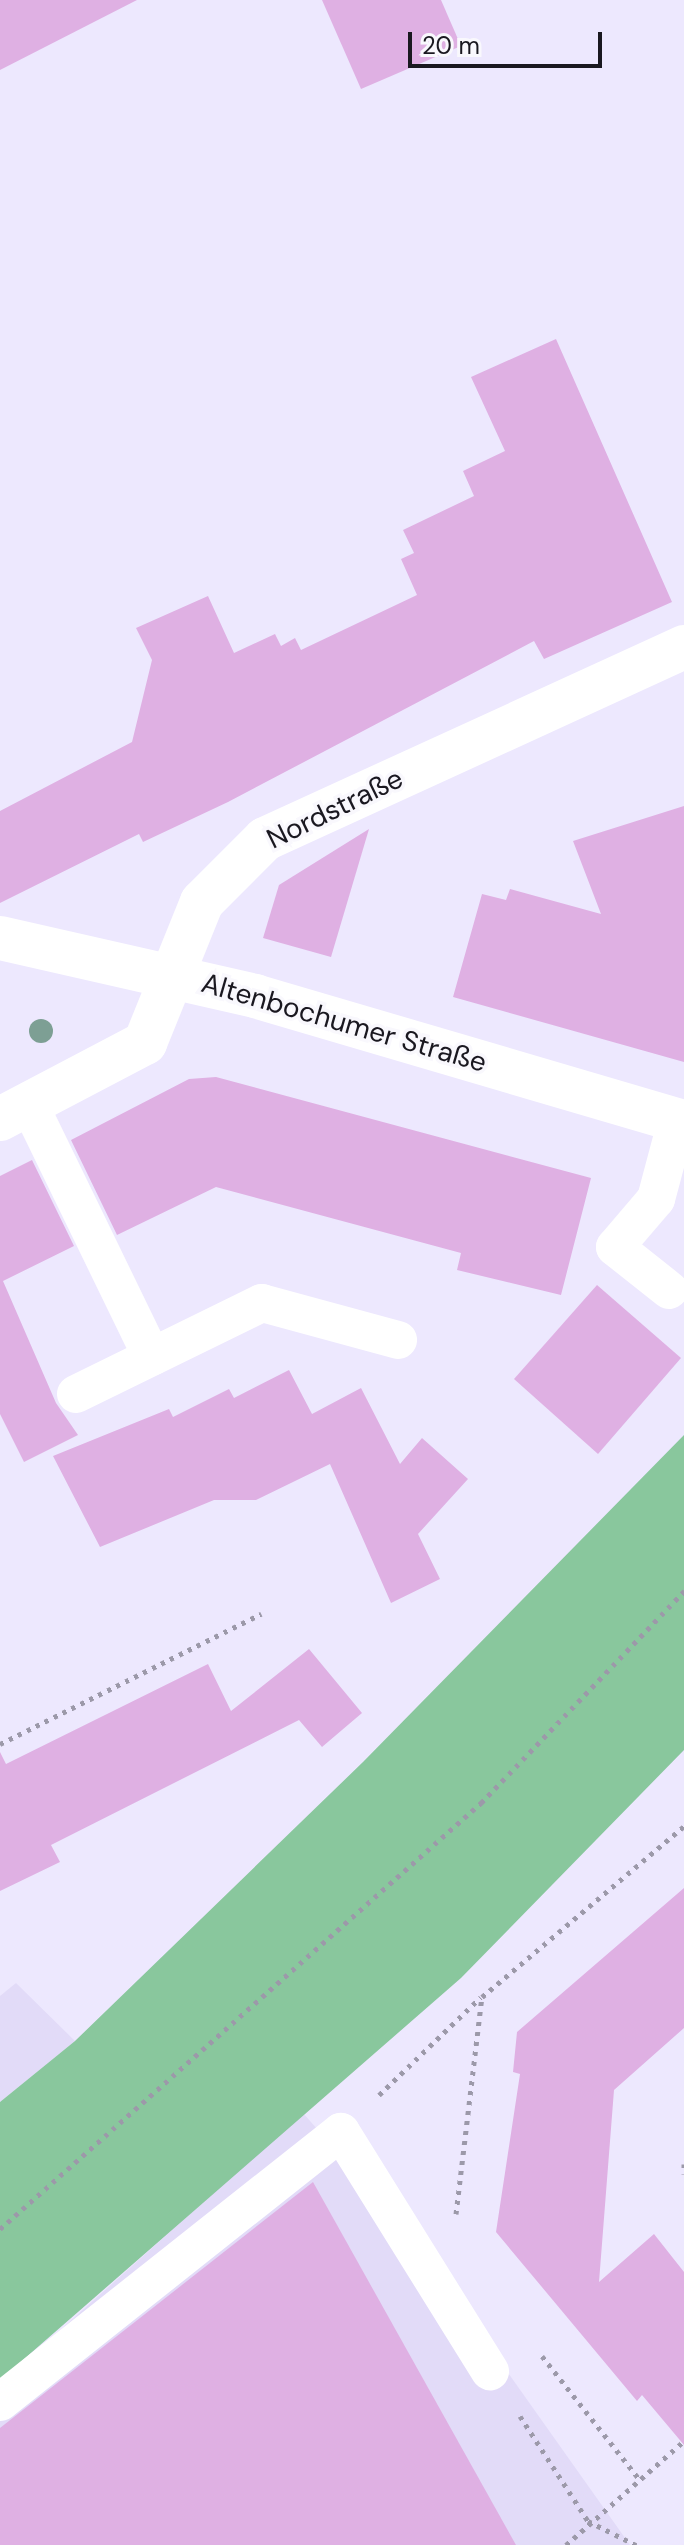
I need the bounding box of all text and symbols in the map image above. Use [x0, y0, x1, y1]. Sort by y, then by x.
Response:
scale bar [412, 16, 606, 66]
text: 20 m [422, 30, 480, 61]
street label: Nordstraße [261, 762, 409, 856]
street label: Altenbochumer Straße [197, 966, 491, 1080]

